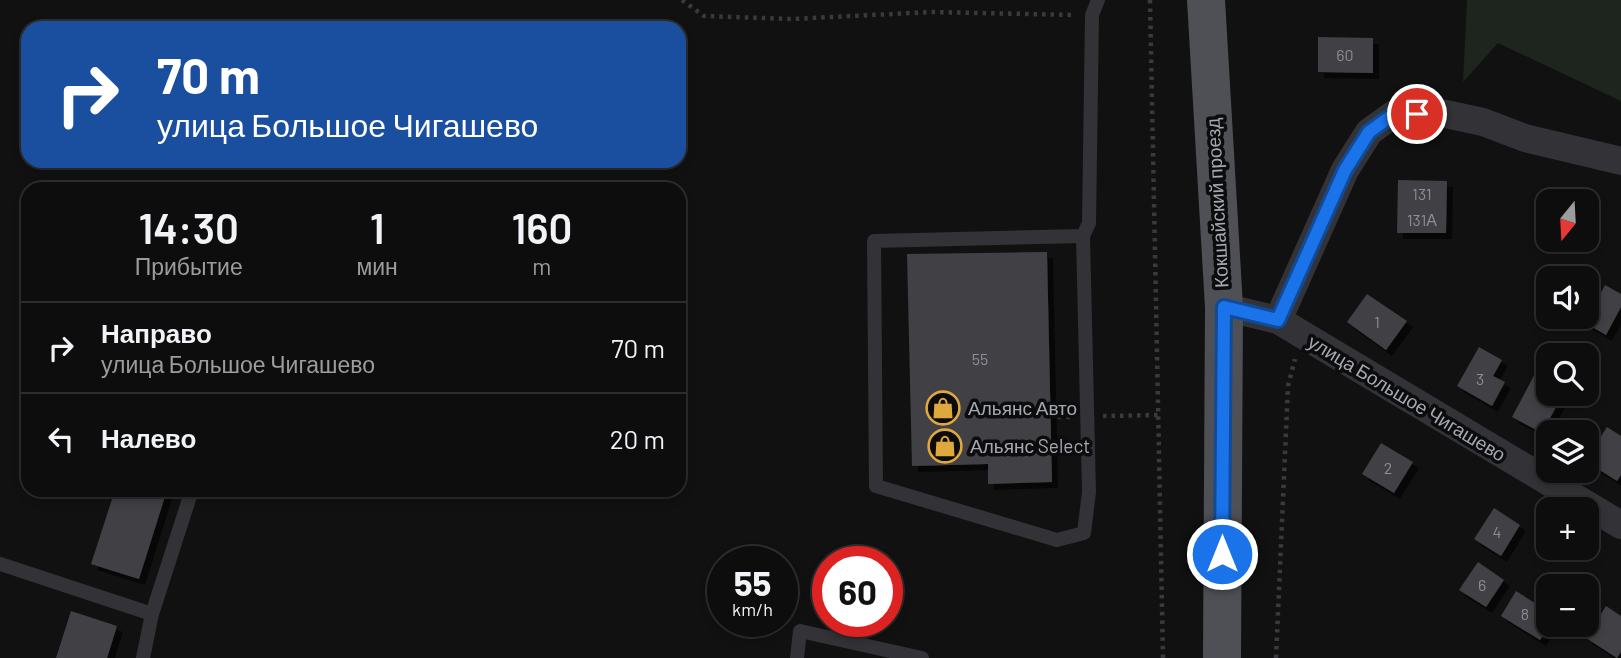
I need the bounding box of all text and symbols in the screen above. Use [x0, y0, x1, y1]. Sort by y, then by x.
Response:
text: 70 m [157, 45, 260, 104]
house number: 60 [1336, 45, 1354, 64]
icon: right [42, 49, 133, 140]
pin [1387, 84, 1447, 144]
icon: arrive [1398, 95, 1436, 133]
text: улица Большое Чигашево [157, 105, 538, 143]
street label: Кокшайский проезд [1201, 117, 1232, 289]
house number: 131 [1412, 184, 1432, 203]
north arrow [1536, 189, 1600, 252]
map controls [1536, 189, 1599, 637]
text: 14:30 [138, 202, 239, 252]
text: 1 [370, 202, 384, 252]
text: 160 [511, 202, 572, 252]
house number: 131А [1407, 210, 1437, 229]
text: Прибытие [135, 252, 243, 280]
text: мин [356, 252, 398, 280]
text: m [532, 252, 551, 280]
button: sound [1536, 266, 1599, 329]
house number: 1 [1374, 312, 1380, 331]
text: Направо [101, 317, 212, 348]
icon: right [42, 329, 80, 367]
street label: улица Большое Чигашево [1304, 329, 1510, 466]
text: 70 m [611, 332, 665, 363]
button: search [1536, 343, 1599, 406]
house number: 55 [972, 349, 988, 368]
text: улица Большое Чигашево [101, 350, 375, 378]
house number: 3 [1476, 369, 1484, 388]
shop icon: Альянс Авто [924, 389, 962, 427]
place label: Альянс Авто [968, 396, 1077, 419]
icon: left [42, 420, 80, 458]
button: layers [1536, 420, 1599, 483]
text: Налево [101, 422, 196, 453]
text: 20 m [610, 423, 665, 454]
shop icon: Альянс Select [926, 427, 964, 465]
place label: Альянс Select [970, 434, 1090, 457]
house number: 2 [1384, 458, 1392, 477]
button: + [1536, 497, 1599, 560]
position arrow [1185, 517, 1259, 591]
house number: 4 [1493, 522, 1501, 541]
speed limit sign: 60 [812, 546, 903, 637]
text: 55 [734, 561, 771, 603]
button: − [1536, 574, 1599, 637]
house number: 6 [1478, 575, 1486, 594]
text: km/h [732, 598, 773, 620]
house number: 8 [1521, 604, 1529, 623]

